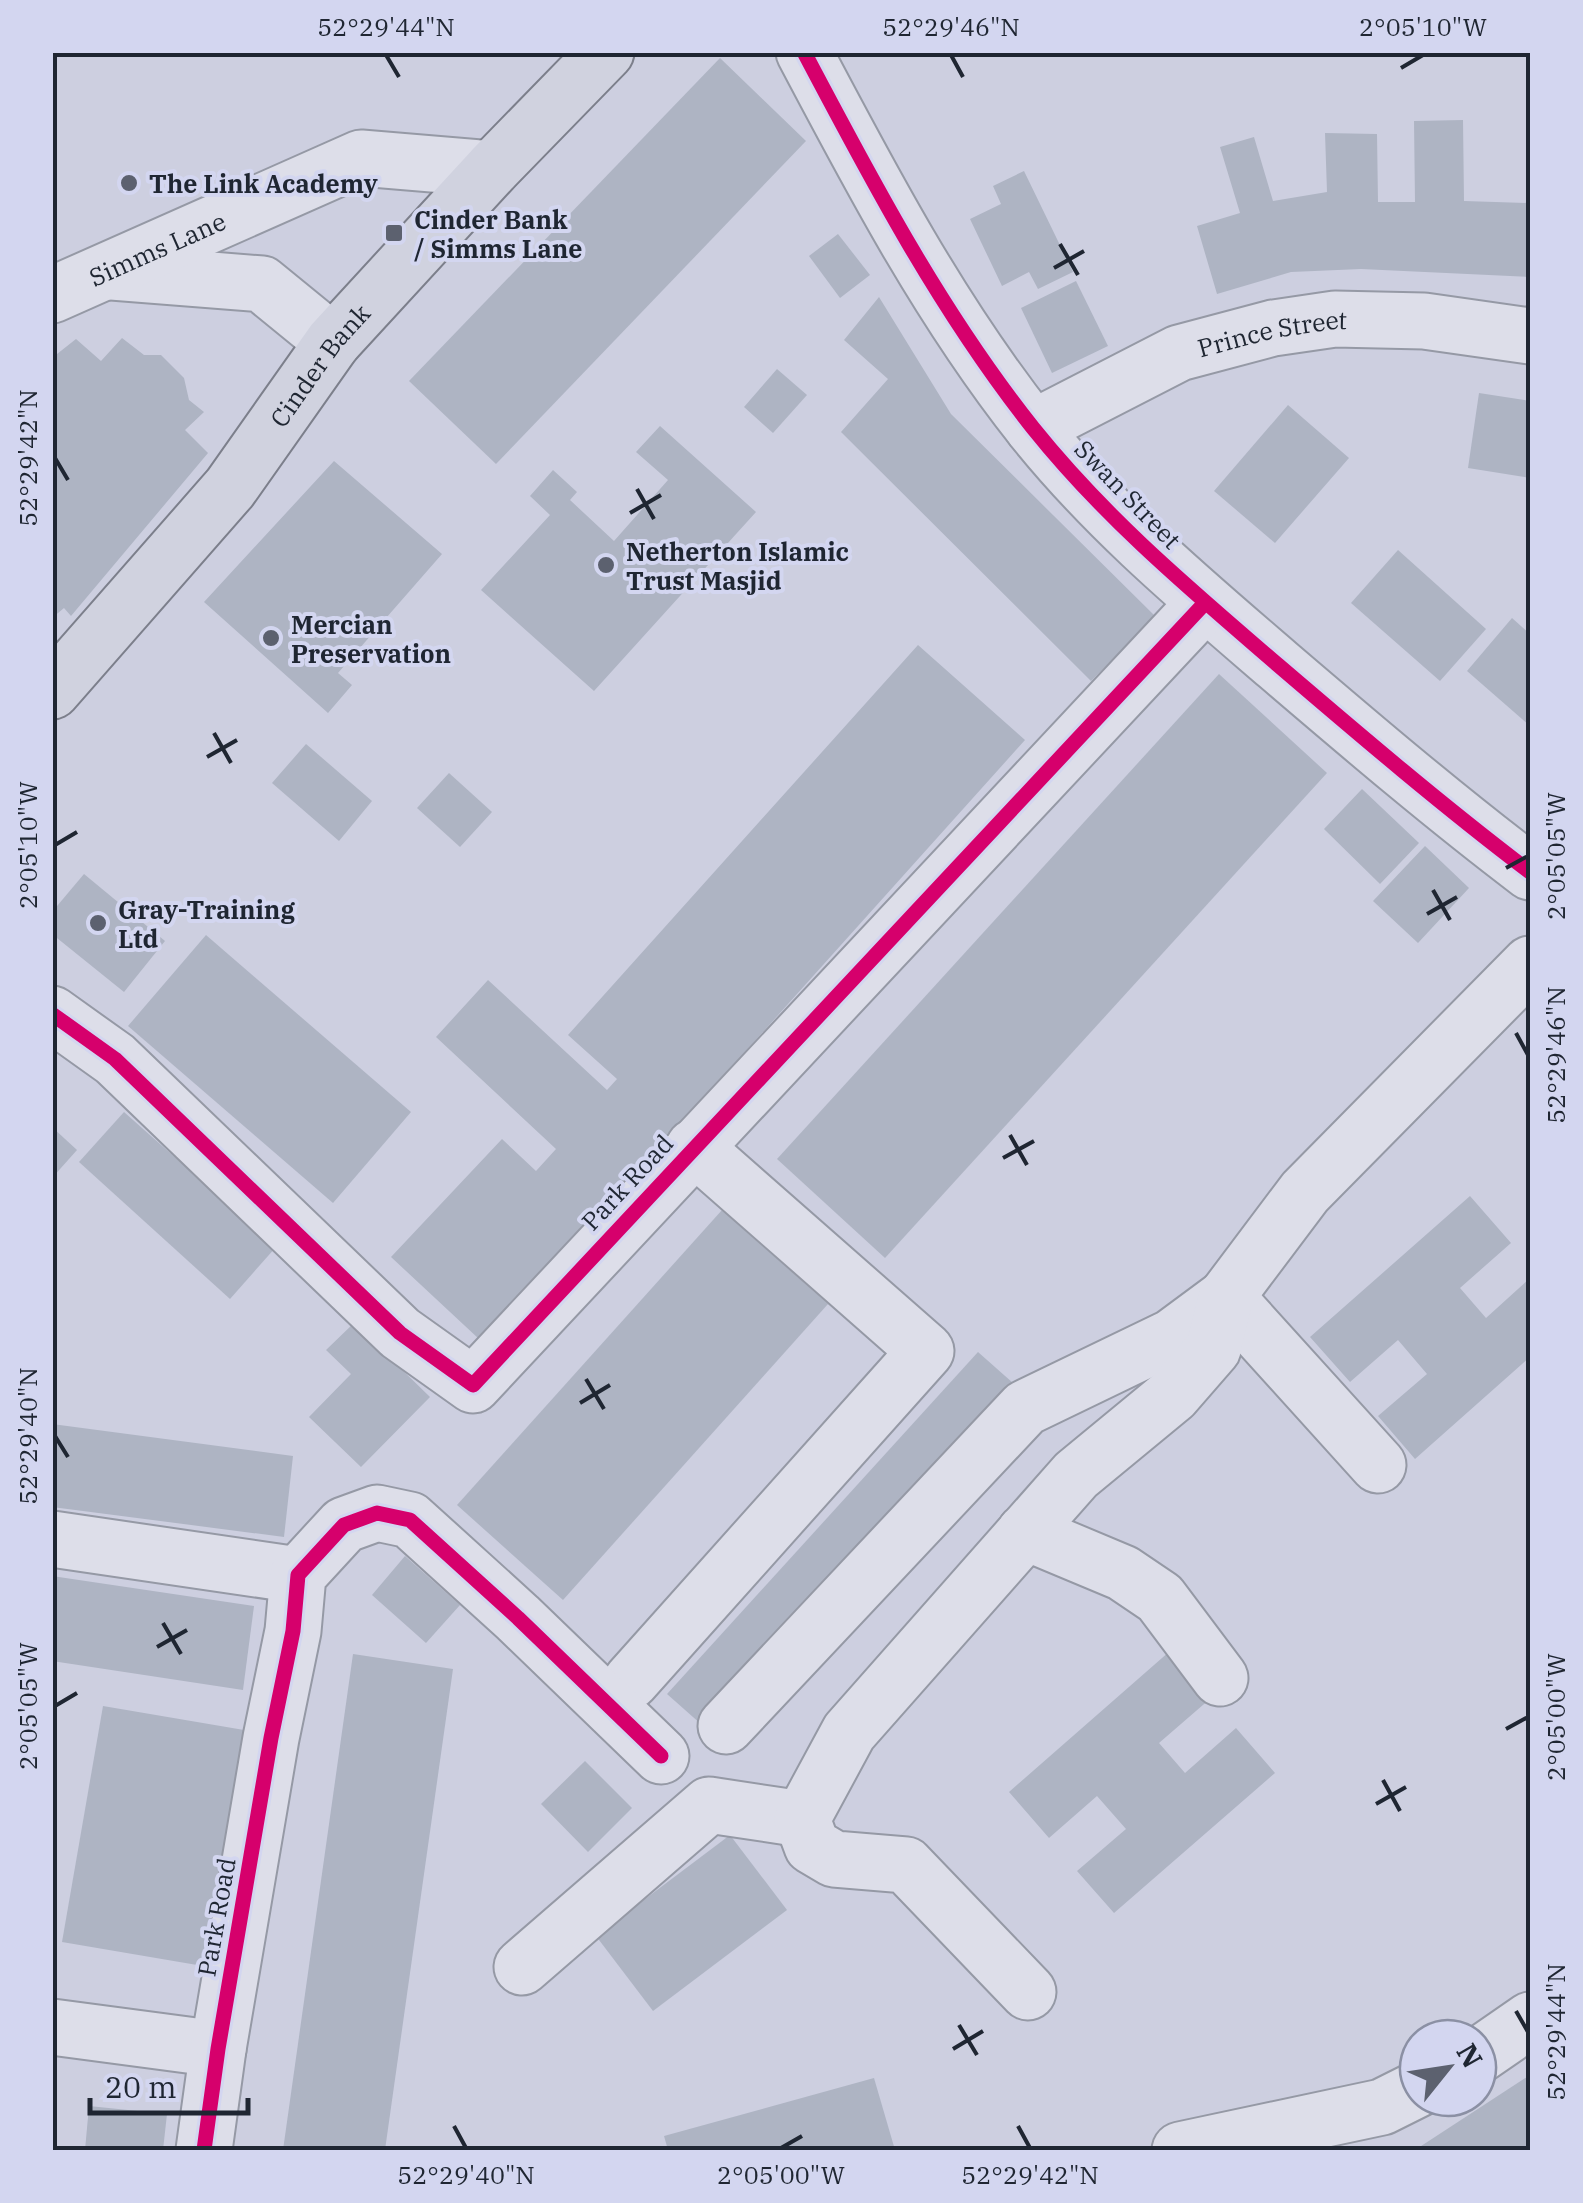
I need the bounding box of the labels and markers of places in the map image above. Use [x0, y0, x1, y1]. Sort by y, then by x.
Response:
place label: The Link Academy [149, 167, 379, 200]
marker: The Link Academy [118, 172, 140, 194]
place label: Cinder Bank / Simms Lane [414, 203, 582, 265]
marker: Cinder Bank / Simms Lane [383, 222, 405, 244]
place label: Netherton Islamic Trust Masjid [626, 535, 849, 597]
marker: Netherton Islamic Trust Masjid [595, 554, 617, 576]
place label: Mercian Preservation [291, 608, 451, 670]
marker: Mercian Preservation [260, 627, 282, 649]
place label: Gray-Training Ltd [118, 893, 295, 955]
marker: Gray-Training Ltd [87, 912, 109, 934]

